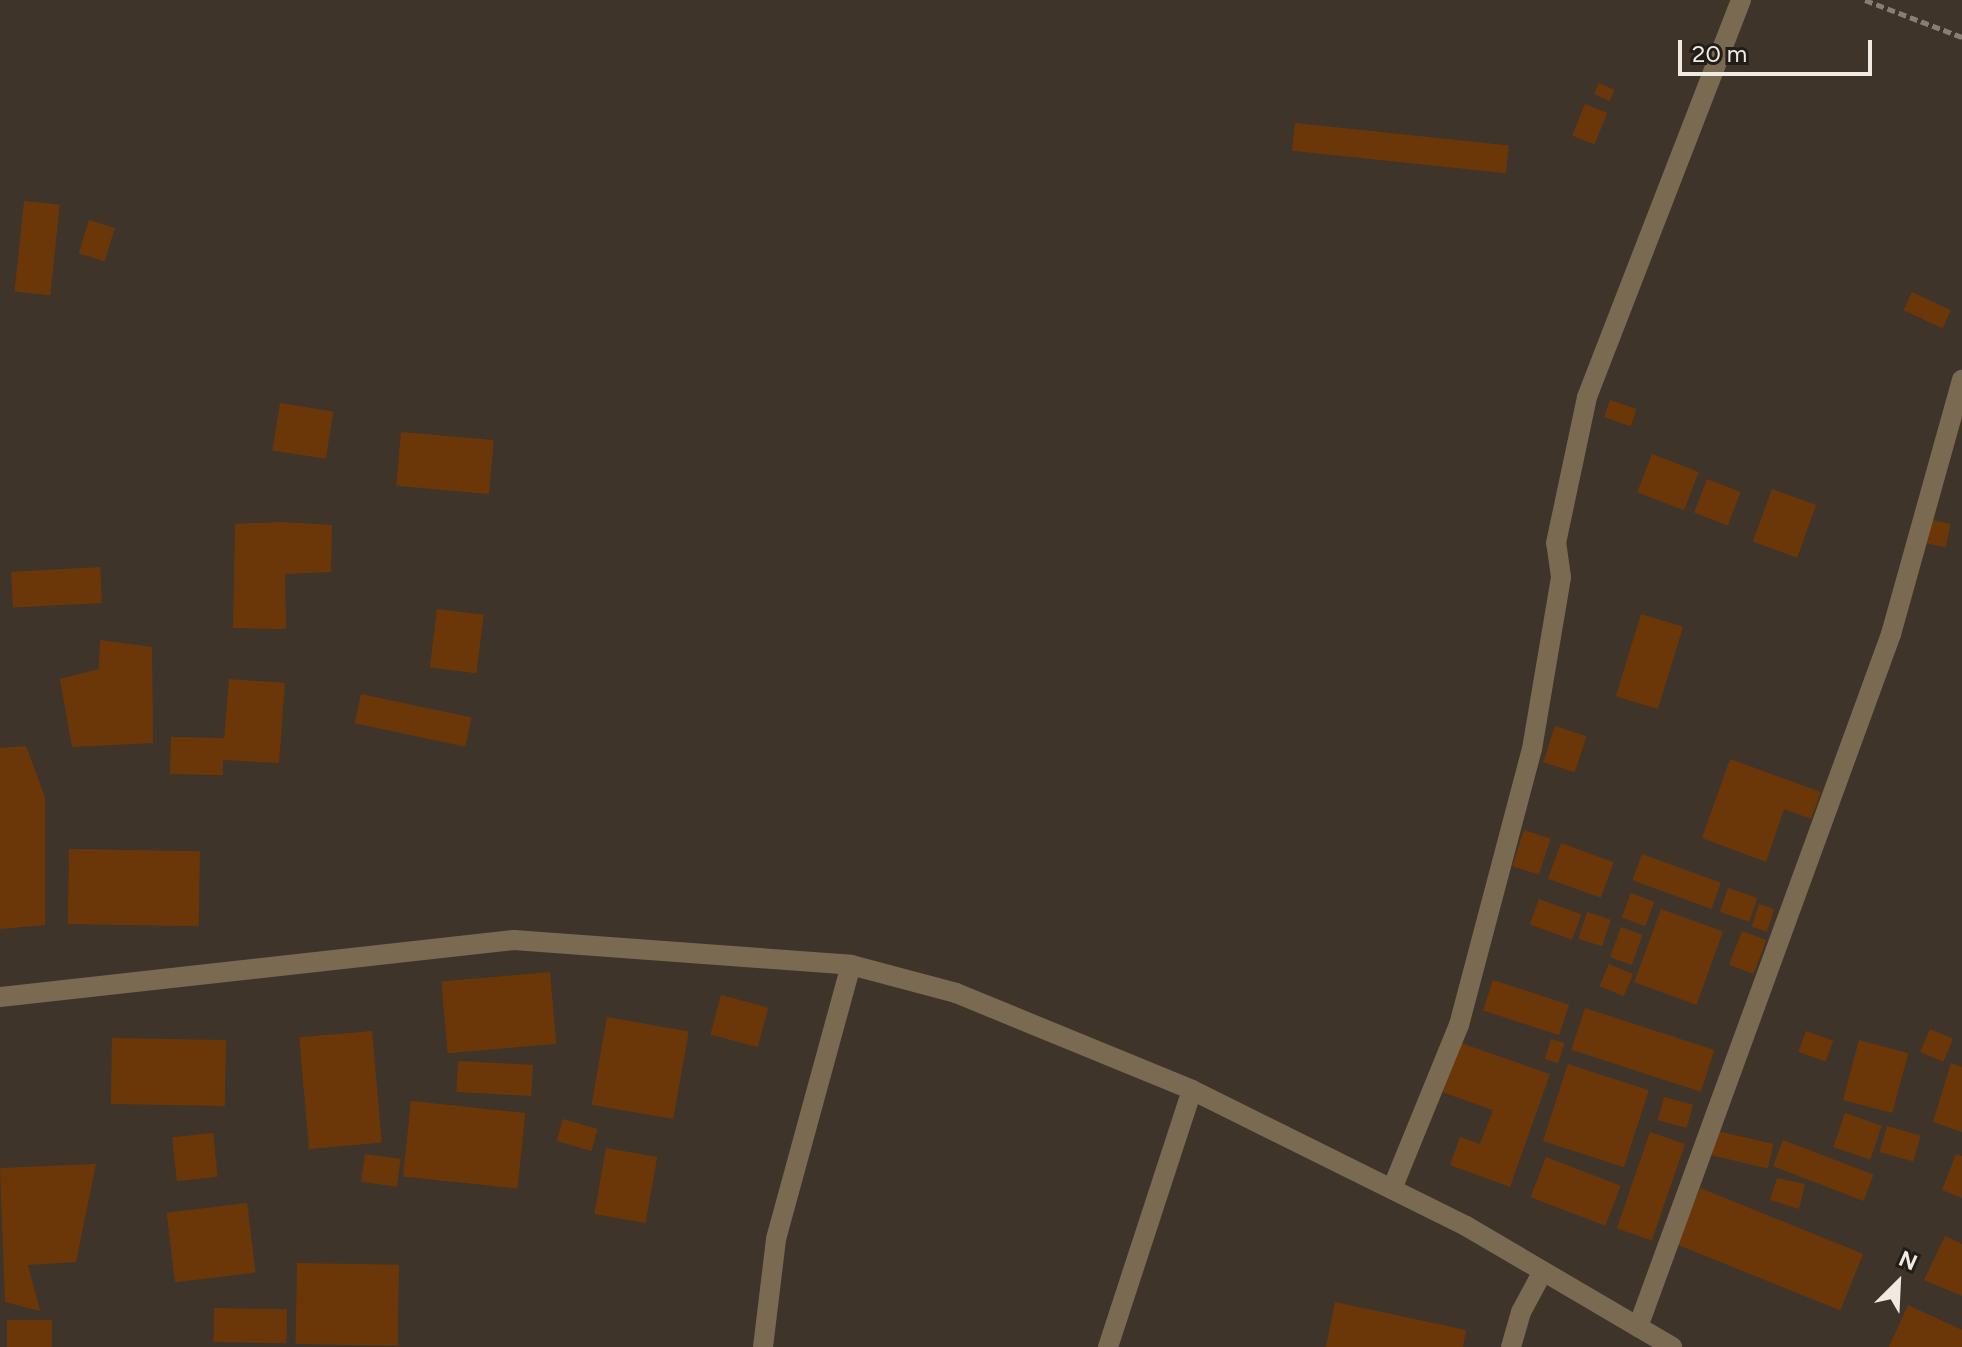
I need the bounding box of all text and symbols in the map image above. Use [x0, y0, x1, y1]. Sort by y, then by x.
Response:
scale bar [1682, 24, 1876, 74]
text: 20 m [1692, 39, 1747, 68]
north arrow [1858, 1243, 1938, 1323]
text: N [1895, 1245, 1921, 1276]

